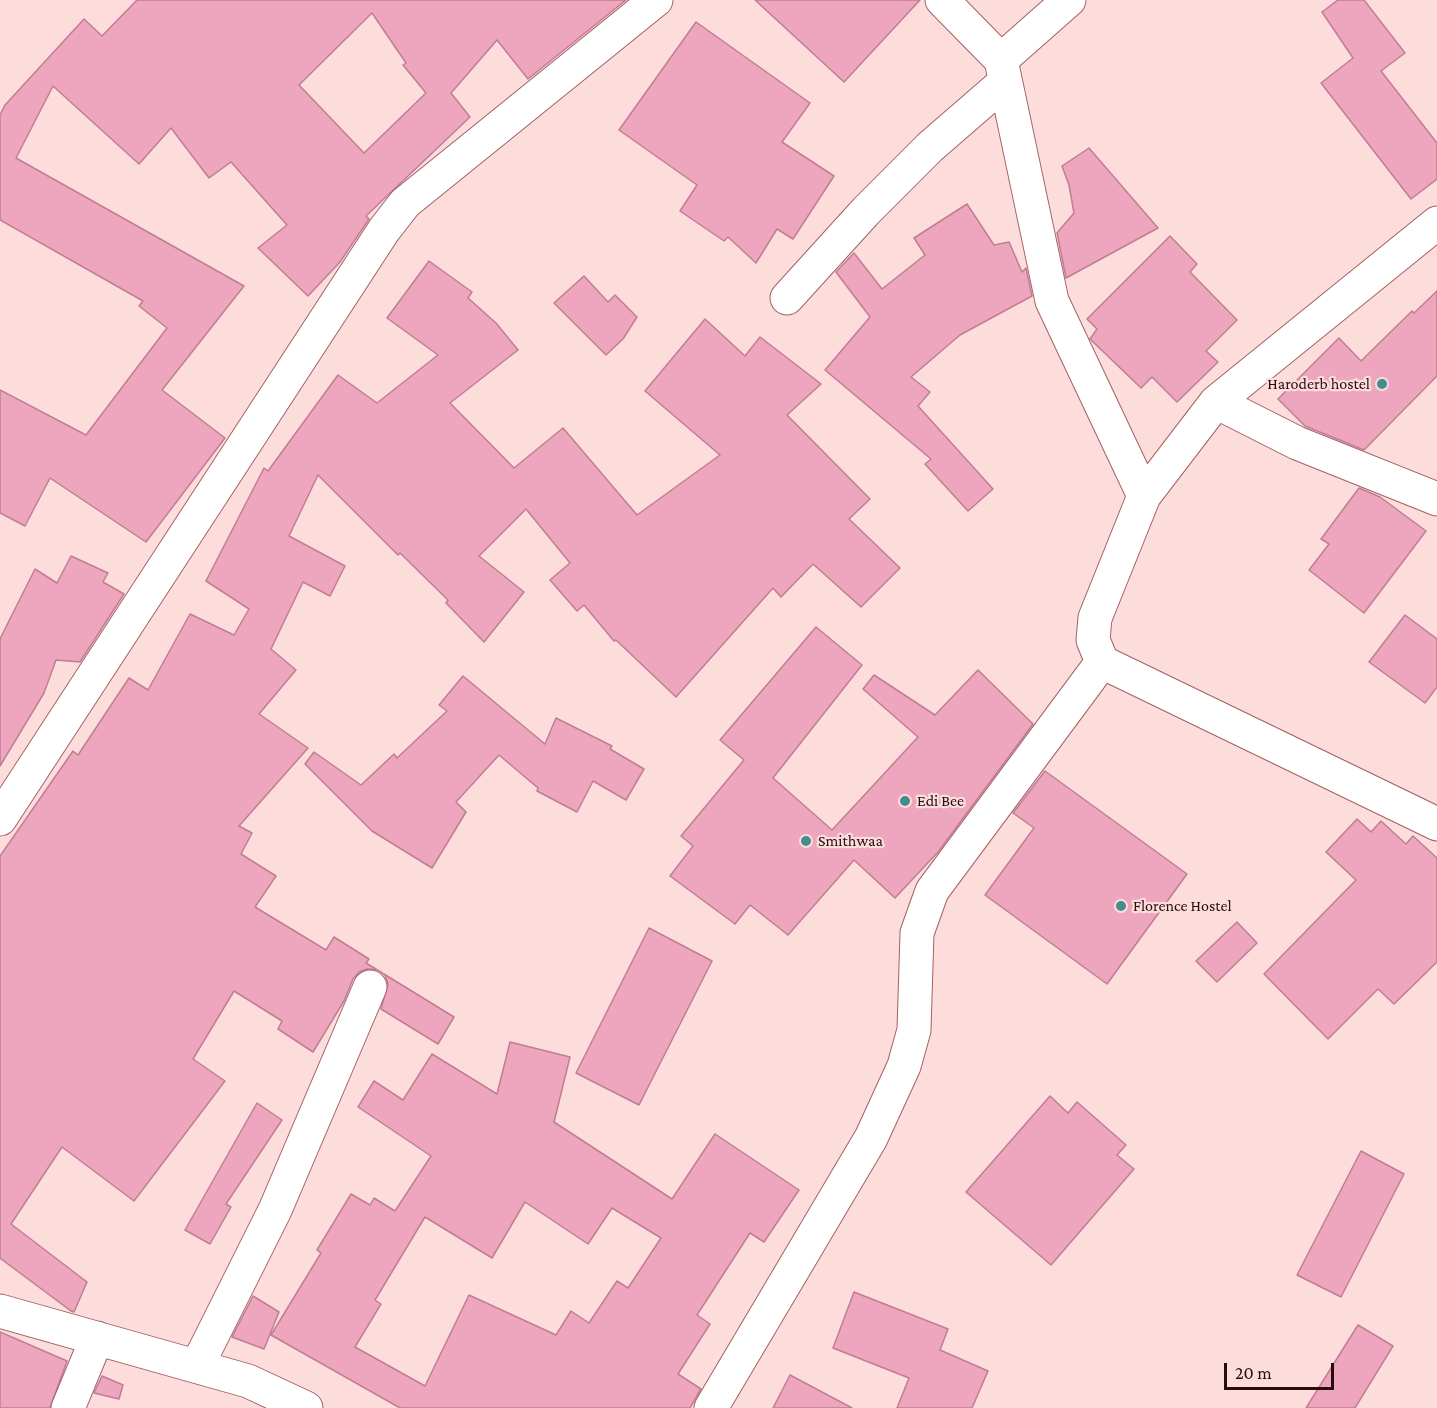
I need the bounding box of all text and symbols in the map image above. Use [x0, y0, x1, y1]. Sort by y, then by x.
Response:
place label: Haroderb hostel [1267, 374, 1370, 394]
marker: Haroderb hostel [1375, 377, 1389, 391]
place label: Edi Bee [917, 791, 964, 811]
marker: Edi Bee [898, 794, 912, 808]
place label: Smithwaa [818, 831, 883, 851]
marker: Smithwaa [799, 834, 813, 848]
place label: Florence Hostel [1133, 896, 1232, 916]
marker: Florence Hostel [1114, 899, 1128, 913]
scale bar [1227, 1351, 1336, 1389]
text: 20 m [1235, 1363, 1272, 1383]

